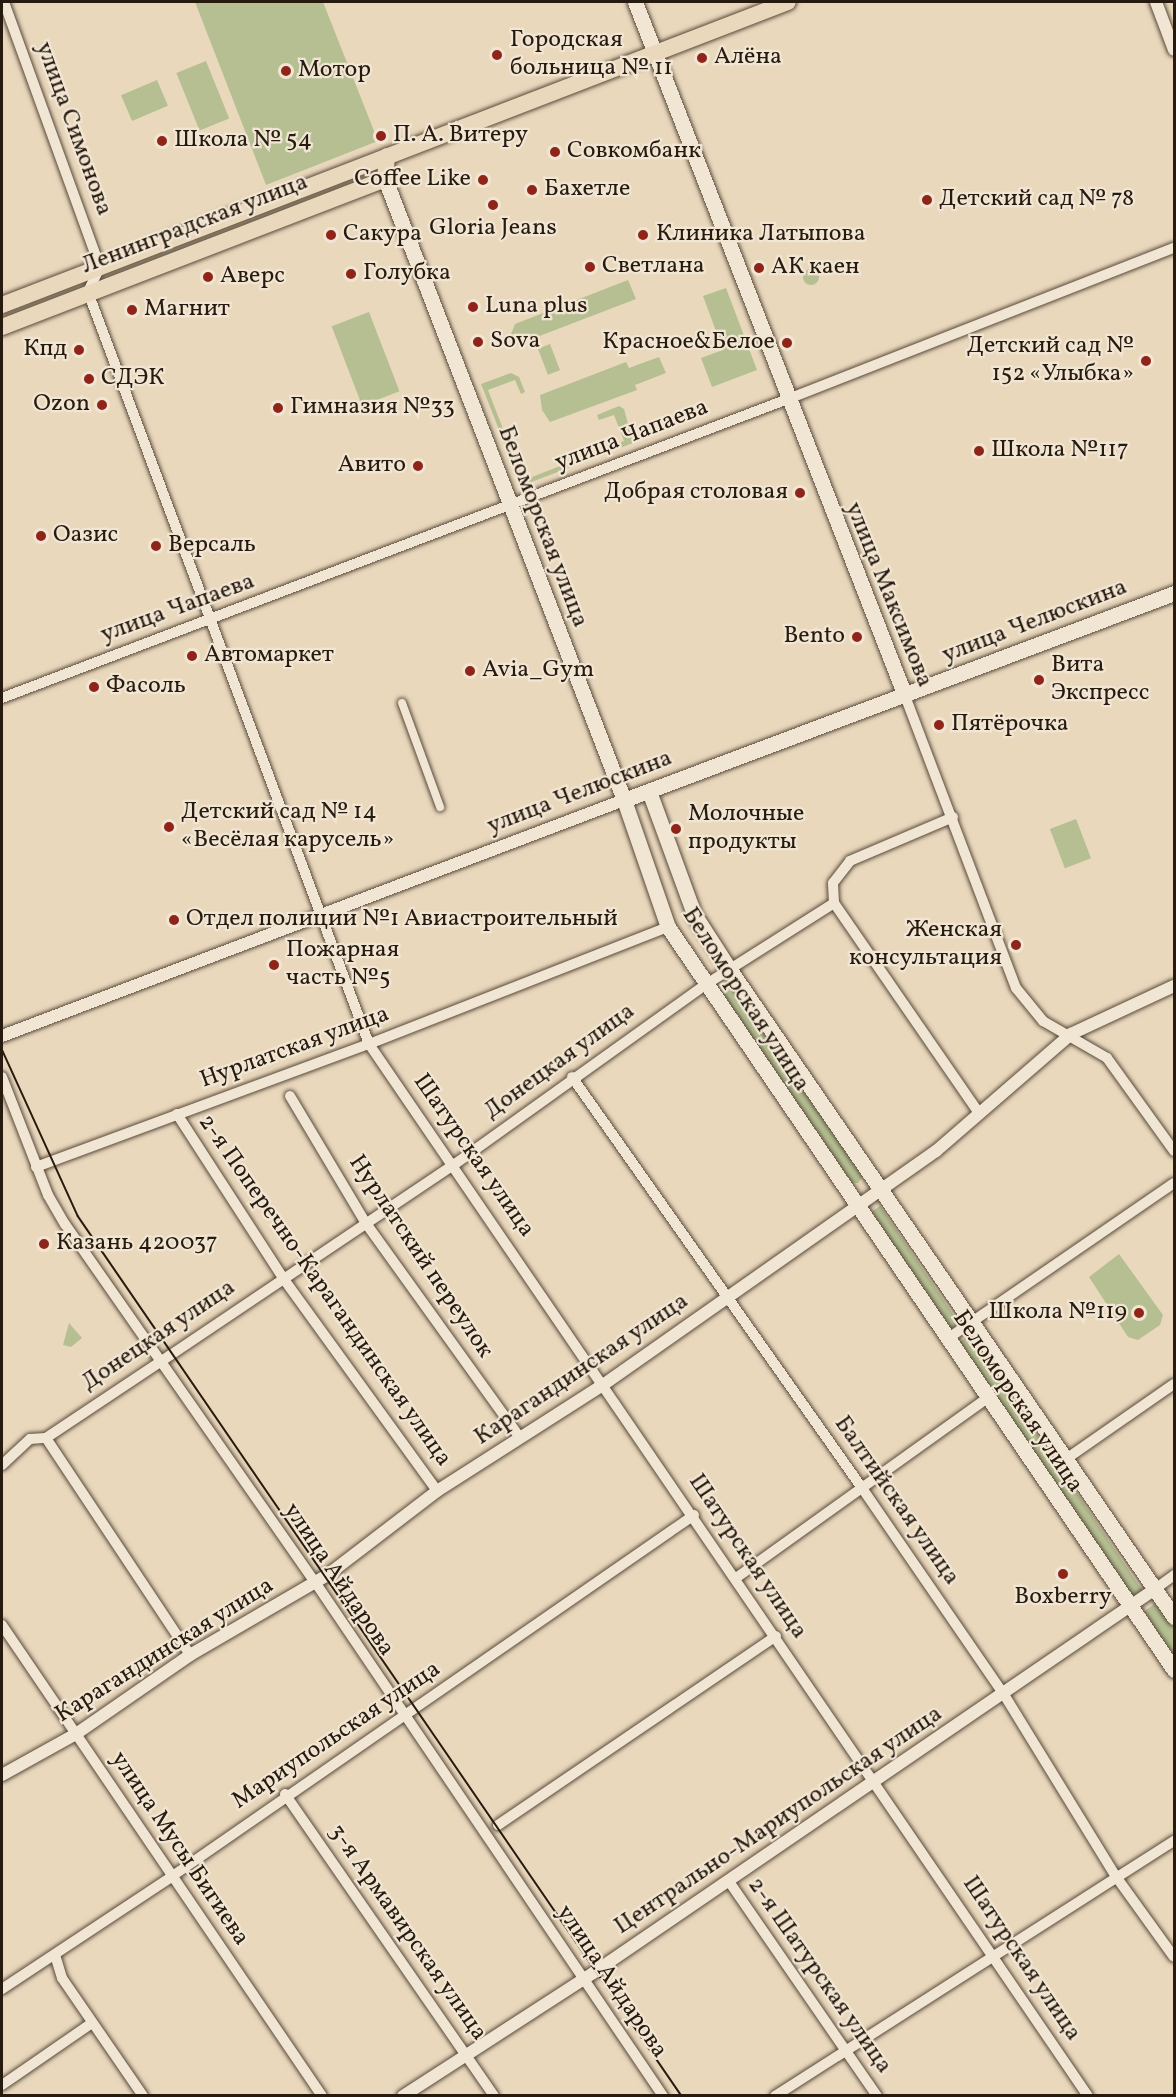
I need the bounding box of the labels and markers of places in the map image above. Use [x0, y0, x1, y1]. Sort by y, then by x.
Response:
place label: Городская больница № 11 [510, 27, 673, 83]
place label: Алёна [714, 44, 782, 72]
marker: Городская больница № 11 [488, 46, 506, 64]
marker: Алёна [695, 51, 709, 65]
place label: Мотор [298, 57, 371, 85]
marker: Мотор [279, 64, 293, 78]
place label: П. А. Витеру [393, 122, 528, 150]
place label: Школа № 54 [174, 127, 312, 155]
marker: П. А. Витеру [374, 129, 388, 143]
marker: Школа № 54 [155, 134, 169, 148]
place label: Совкомбанк [567, 138, 701, 166]
marker: Совкомбанк [548, 145, 562, 159]
place label: Coffee Like [354, 166, 471, 194]
marker: Coffee Like [476, 173, 490, 187]
place label: Бахетле [544, 176, 630, 204]
marker: Бахетле [525, 183, 539, 197]
place label: Детский сад № 78 [939, 186, 1134, 214]
marker: Детский сад № 78 [920, 193, 934, 207]
marker: Gloria Jeans [486, 198, 500, 212]
place label: Gloria Jeans [429, 215, 557, 243]
place label: Сакура [343, 221, 422, 249]
place label: Клиника Латыпова [656, 221, 866, 249]
marker: Клиника Латыпова [634, 226, 652, 244]
marker: Сакура [324, 228, 338, 242]
place label: Светлана [602, 253, 705, 281]
place label: АК каен [771, 254, 860, 282]
place label: Голубка [363, 260, 451, 288]
marker: Светлана [583, 260, 597, 274]
marker: АК каен [752, 261, 766, 275]
place label: Аверс [220, 263, 285, 291]
marker: Голубка [344, 267, 358, 281]
marker: Аверс [201, 270, 215, 284]
place label: Luna plus [485, 293, 588, 321]
place label: Магнит [144, 296, 230, 324]
marker: Luna plus [466, 300, 480, 314]
marker: Магнит [125, 303, 139, 317]
place label: Sova [490, 328, 540, 356]
place label: Красное&Белое [602, 329, 775, 357]
place label: Детский сад № 152 «Улыбка» [967, 333, 1134, 389]
marker: Sova [471, 335, 485, 349]
place label: Кпд [23, 336, 67, 364]
marker: Красное&Белое [780, 336, 794, 350]
marker: Кпд [72, 343, 86, 357]
marker: Детский сад № 152 «Улыбка» [1139, 354, 1153, 368]
place label: СДЭК [101, 365, 165, 393]
marker: СДЭК [82, 372, 96, 386]
place label: Ozon [33, 391, 90, 419]
place label: Гимназия №33 [290, 394, 455, 422]
marker: Ozon [95, 398, 109, 412]
marker: Гимназия №33 [271, 401, 285, 415]
place label: Школа №117 [991, 437, 1129, 465]
marker: Школа №117 [972, 444, 986, 458]
place label: Авито [338, 452, 406, 480]
marker: Авито [411, 459, 425, 473]
place label: Добрая столовая [604, 479, 788, 507]
marker: Добрая столовая [793, 486, 807, 500]
place label: Оазис [53, 522, 118, 550]
marker: Оазис [34, 529, 48, 543]
place label: Версаль [168, 532, 256, 560]
marker: Версаль [149, 539, 163, 553]
place label: Bento [783, 623, 845, 651]
marker: Bento [850, 630, 864, 644]
place label: Автомаркет [204, 642, 334, 670]
marker: Автомаркет [185, 649, 199, 663]
place label: Вита Экспресс [1051, 652, 1149, 708]
place label: Avia_Gym [482, 657, 594, 685]
marker: Avia_Gym [463, 664, 477, 678]
place label: Фасоль [106, 673, 186, 701]
marker: Вита Экспресс [1032, 673, 1046, 687]
marker: Фасоль [87, 680, 101, 694]
place label: Пятёрочка [951, 711, 1069, 739]
marker: Пятёрочка [932, 718, 946, 732]
place label: Детский сад № 14 «Весёлая карусель» [181, 799, 394, 855]
place label: Молочные продукты [688, 801, 804, 857]
marker: Детский сад № 14 «Весёлая карусель» [162, 820, 176, 834]
marker: Молочные продукты [669, 822, 683, 836]
place label: Отдел полиции №1 Авиастроительный [186, 906, 618, 934]
marker: Отдел полиции №1 Авиастроительный [167, 913, 181, 927]
place label: Женская консультация [849, 917, 1002, 973]
marker: Женская консультация [1007, 936, 1025, 954]
place label: Пожарная часть №5 [286, 937, 399, 993]
marker: Пожарная часть №5 [267, 958, 281, 972]
place label: Казань 420037 [56, 1230, 218, 1258]
marker: Казань 420037 [37, 1237, 51, 1251]
place label: Школа №119 [989, 1299, 1127, 1327]
marker: Школа №119 [1132, 1306, 1146, 1320]
marker: Boxberry [1056, 1567, 1070, 1581]
place label: Boxberry [1014, 1584, 1112, 1612]

